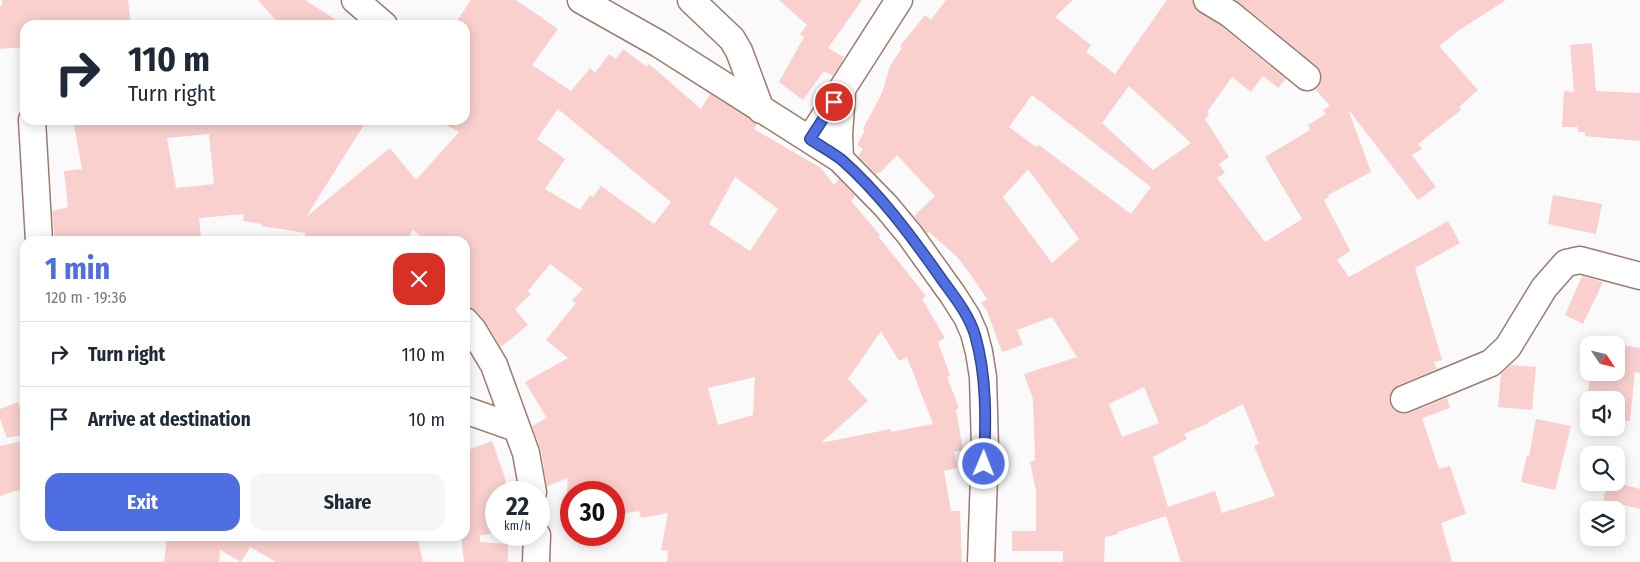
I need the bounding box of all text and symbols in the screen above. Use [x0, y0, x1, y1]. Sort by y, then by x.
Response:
text: 110 m [128, 38, 210, 80]
icon: right [45, 40, 110, 105]
text: Turn right [128, 80, 216, 107]
pin [813, 81, 855, 123]
icon: arrive [820, 88, 848, 116]
text: 1 min [45, 251, 110, 287]
button: close [393, 253, 445, 305]
text: 120 m · 19:36 [45, 288, 126, 307]
north arrow [1580, 336, 1625, 381]
map controls [1580, 336, 1625, 546]
icon: right [45, 340, 73, 368]
text: Turn right [88, 343, 165, 366]
text: 110 m [401, 343, 445, 366]
button: sound [1580, 391, 1625, 436]
icon: arrive [45, 405, 73, 433]
text: Arrive at destination [88, 408, 251, 431]
text: 10 m [409, 408, 445, 431]
position arrow [957, 437, 1009, 489]
button: search [1580, 446, 1625, 491]
button: Exit [45, 473, 240, 531]
button: Share [250, 473, 445, 531]
speed limit sign: 30 [560, 481, 625, 546]
text: 22 [506, 492, 529, 522]
button: layers [1580, 501, 1625, 546]
text: km/h [504, 519, 531, 533]

